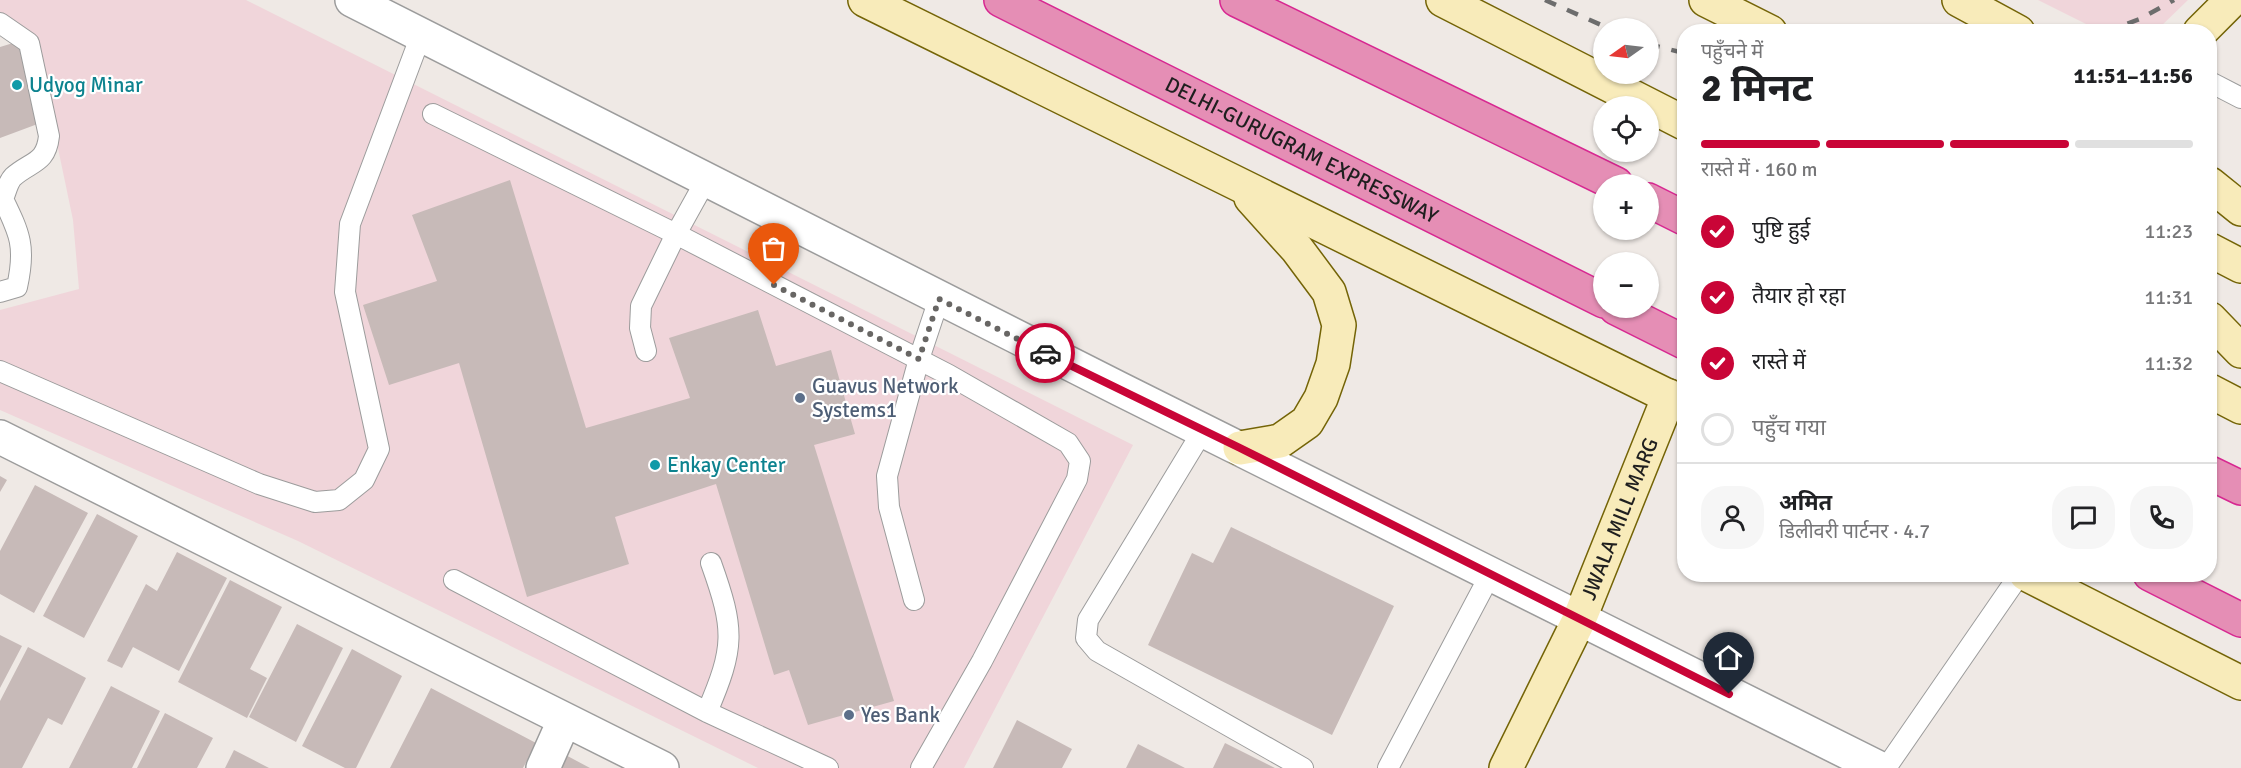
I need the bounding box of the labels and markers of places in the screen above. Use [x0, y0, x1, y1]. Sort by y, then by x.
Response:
place label: Udyog Minar [29, 72, 143, 98]
marker: Udyog Minar [10, 78, 24, 92]
pin [748, 223, 799, 285]
place label: Guavus Network Systems1 [812, 373, 959, 423]
marker: Guavus Network Systems1 [793, 391, 807, 405]
place label: Enkay Center [667, 452, 786, 478]
marker: Enkay Center [648, 458, 662, 472]
pin [1703, 632, 1754, 694]
place label: Yes Bank [861, 702, 940, 728]
marker: Yes Bank [842, 708, 856, 722]

